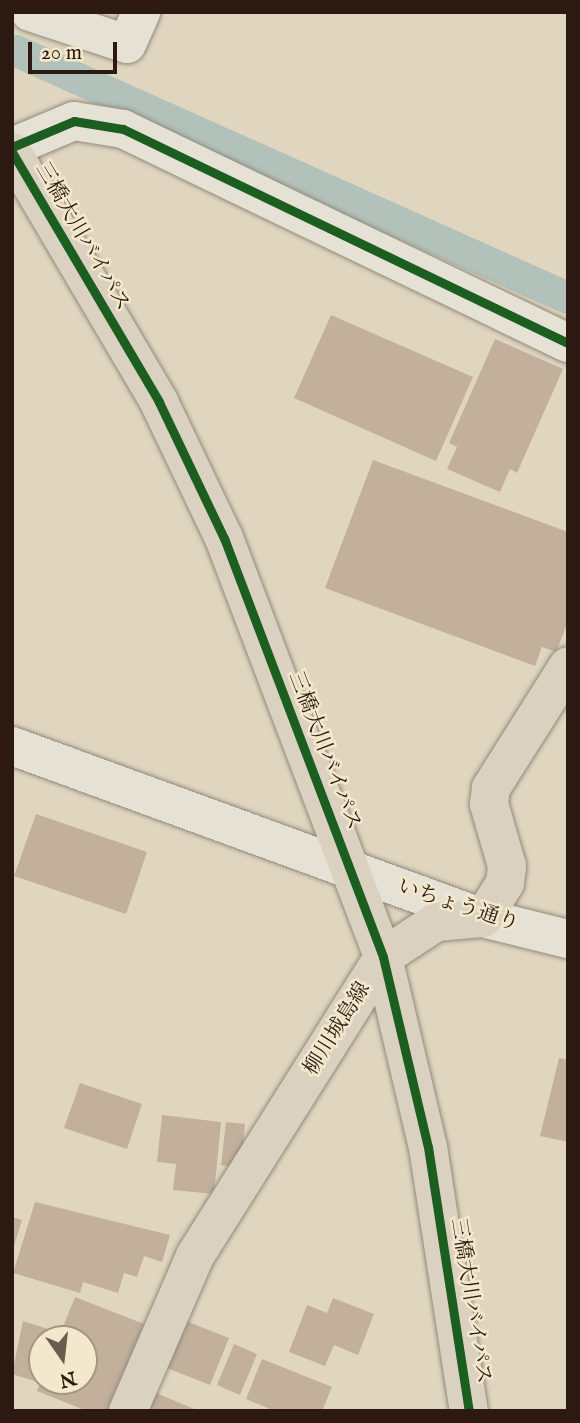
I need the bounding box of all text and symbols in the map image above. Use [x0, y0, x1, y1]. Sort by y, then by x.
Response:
scale bar [32, 28, 121, 72]
text: 20 m [41, 40, 82, 67]
street label: 三橋大川バイパス [29, 158, 135, 316]
street label: 三橋大川バイパス [282, 668, 366, 834]
street label: いちょう通り [394, 875, 522, 937]
street label: 柳川城島線 [299, 978, 377, 1080]
street label: 三橋大川バイパス [444, 1216, 496, 1386]
north arrow [28, 1325, 98, 1395]
text: N [57, 1365, 78, 1392]

